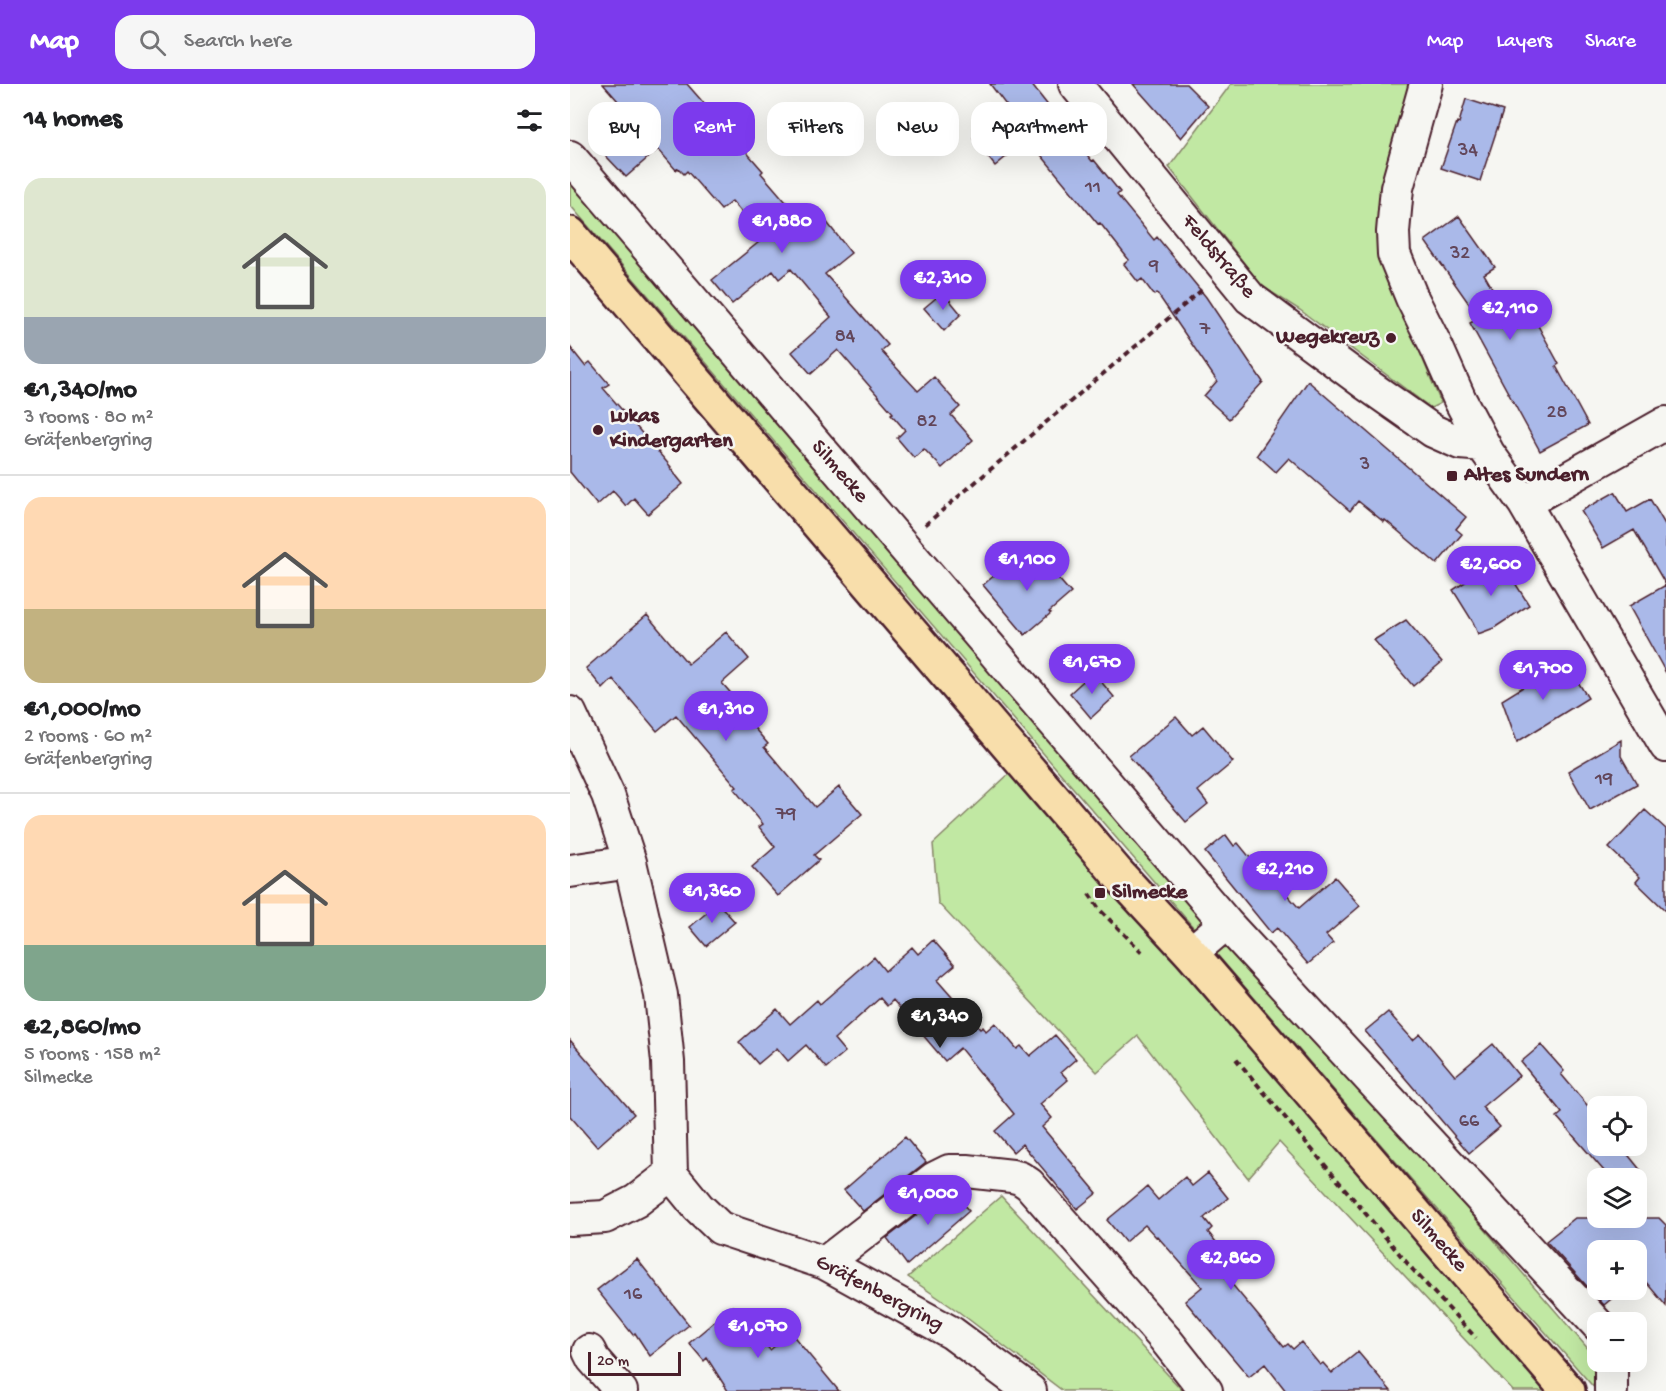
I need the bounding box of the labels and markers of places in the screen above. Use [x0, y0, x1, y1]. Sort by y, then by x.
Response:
pin: €1,880 [733, 203, 831, 254]
pin: €2,310 [894, 260, 992, 311]
pin: €2,110 [1461, 290, 1559, 341]
place label: Wegekreuz [1275, 325, 1380, 351]
marker: Wegekreuz [1384, 331, 1398, 345]
place label: Lukas Kindergarten [609, 404, 733, 455]
marker: Lukas Kindergarten [591, 423, 605, 437]
place label: Altes Sundern [1463, 463, 1589, 489]
marker: Altes Sundern [1445, 469, 1459, 483]
pin: €1,100 [978, 541, 1076, 592]
pin: €2,600 [1442, 546, 1540, 597]
pin: €1,670 [1043, 644, 1141, 695]
pin: €1,700 [1494, 650, 1592, 701]
pin: €1,310 [677, 691, 775, 742]
pin: €2,210 [1236, 851, 1334, 902]
pin: €1,360 [663, 873, 761, 924]
place label: Silmecke [1112, 880, 1188, 906]
marker: Silmecke [1093, 886, 1107, 900]
pin: €1,340 [891, 998, 989, 1049]
pin: €1,000 [879, 1175, 977, 1226]
pin: €2,860 [1182, 1240, 1280, 1291]
pin: €1,070 [709, 1308, 807, 1359]

